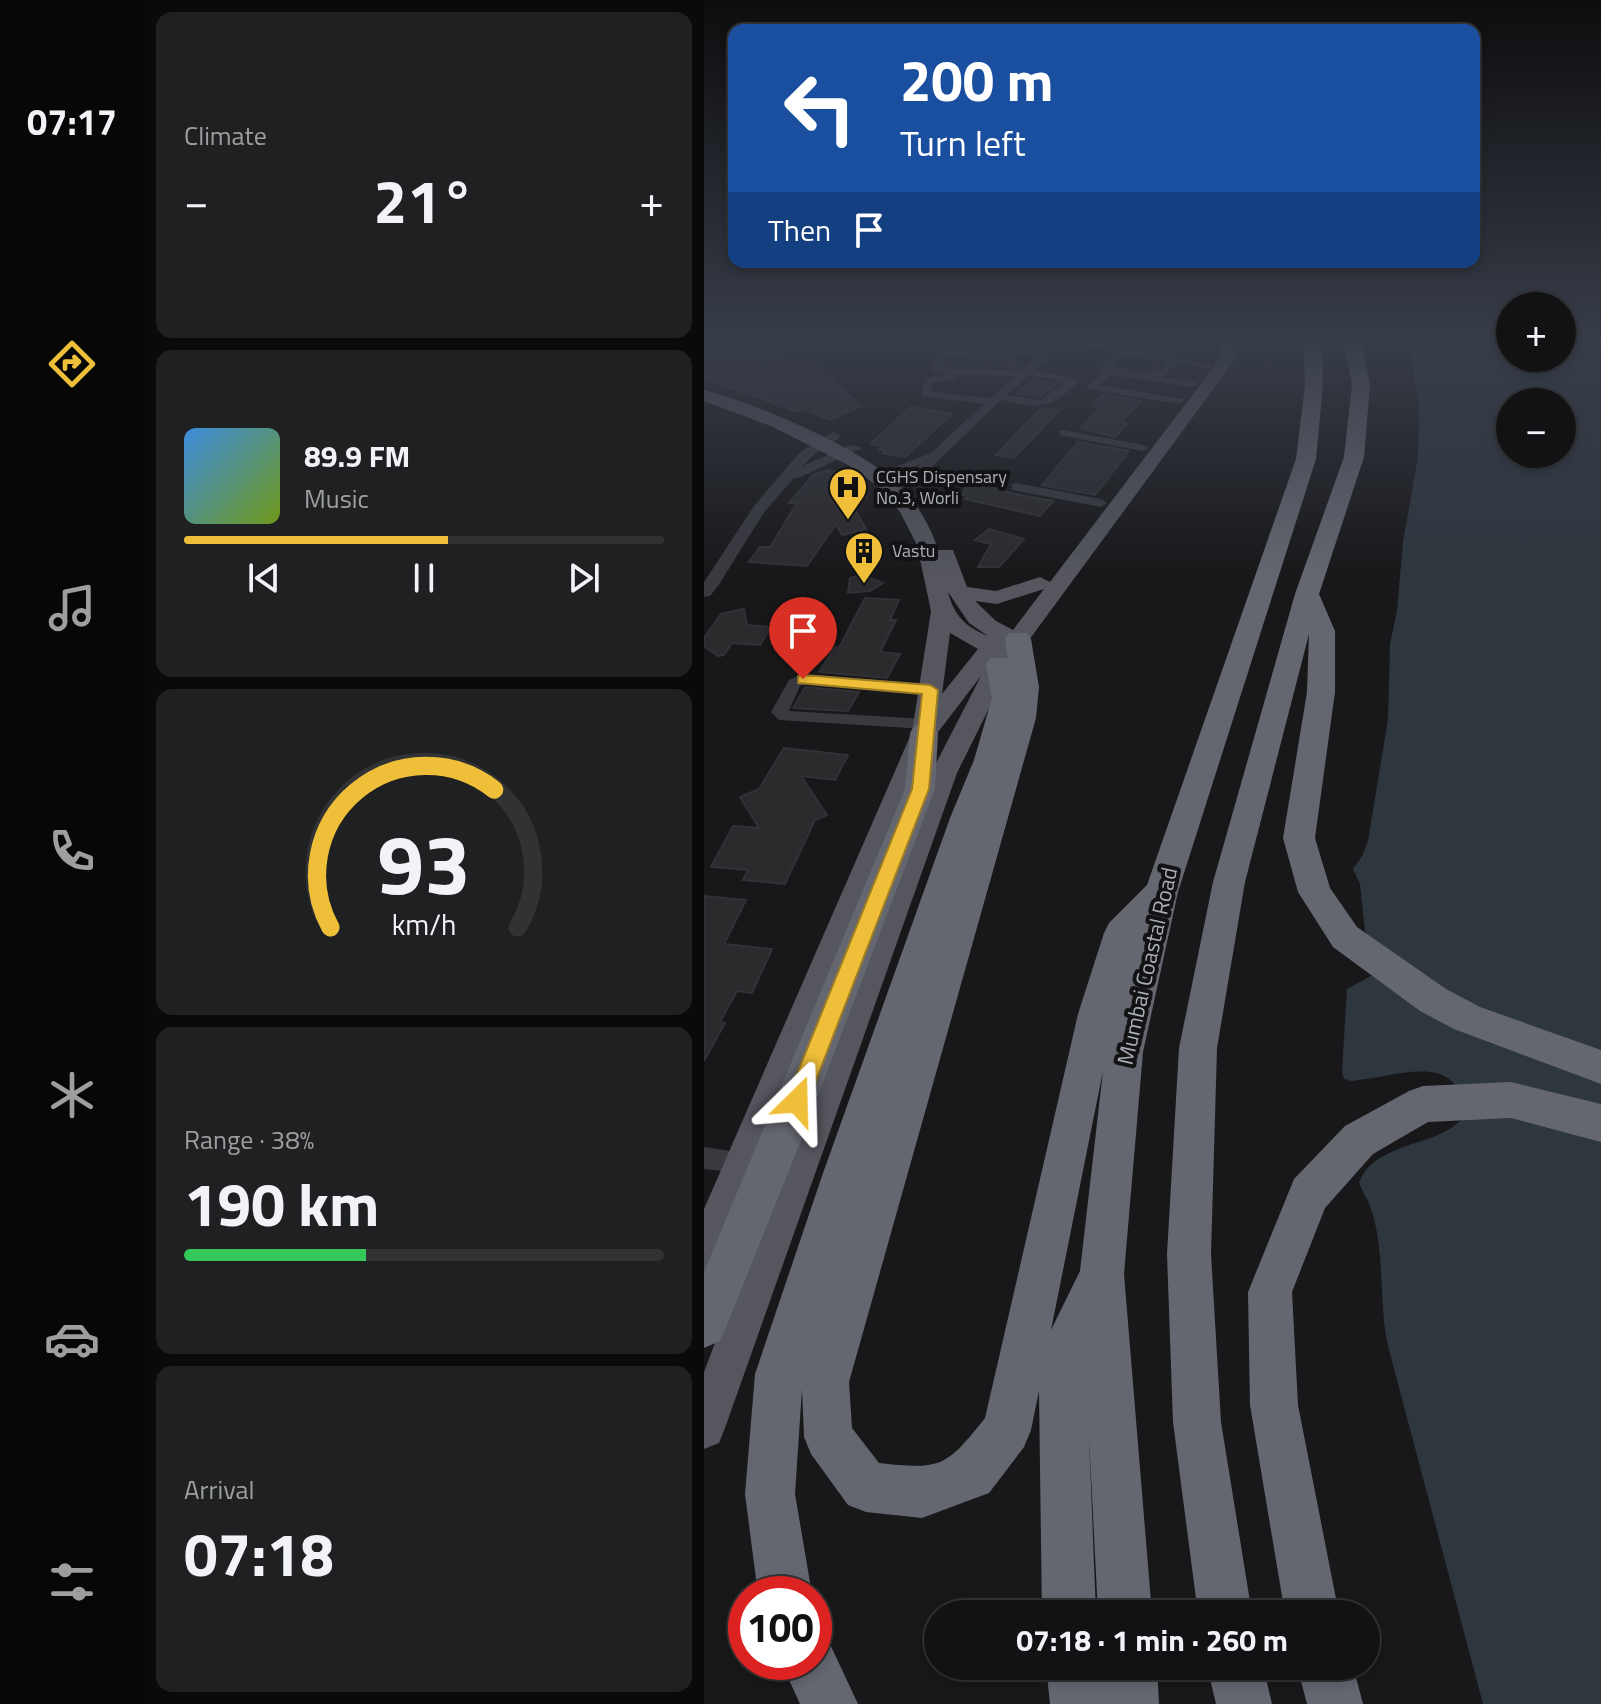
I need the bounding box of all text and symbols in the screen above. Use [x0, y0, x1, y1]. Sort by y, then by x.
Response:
text: 200 m [900, 38, 1053, 123]
icon: left [768, 56, 872, 160]
text: 07:17 [27, 94, 117, 149]
text: Turn left [900, 115, 1026, 170]
text: Climate [184, 116, 267, 155]
text: 21° [374, 155, 474, 246]
text: − [184, 167, 209, 234]
text: + [639, 167, 664, 234]
text: Then [768, 207, 831, 253]
icon: arrive [847, 208, 891, 252]
map controls [1496, 292, 1576, 468]
button: + [1496, 292, 1576, 372]
icon: directions [44, 336, 100, 392]
button: − [1496, 388, 1576, 468]
text: 89.9 FM [304, 433, 410, 479]
place label: CGHS Dispensary No.3, Worli [876, 463, 1007, 511]
hospital icon: CGHS Dispensary No.3, Worli [827, 466, 869, 521]
text: Music [304, 479, 369, 518]
building icon: Vastu [843, 530, 885, 585]
place label: Vastu [892, 537, 935, 564]
icon: previous [242, 556, 286, 600]
icon: pause [402, 556, 446, 600]
icon: next [562, 556, 606, 600]
icon: music [44, 580, 100, 636]
pin [769, 597, 837, 679]
icon: arrive [781, 609, 825, 653]
text: 93 [377, 800, 471, 926]
icon: phone [44, 823, 100, 879]
street label: Mumbai Coastal Road [1108, 864, 1186, 1068]
text: km/h [392, 903, 456, 946]
position arrow [755, 1059, 839, 1143]
icon: climate [44, 1067, 100, 1123]
text: Range · 38% [184, 1120, 314, 1159]
text: 190 km [184, 1158, 379, 1249]
icon: car [44, 1311, 100, 1367]
text: Arrival [184, 1470, 255, 1509]
text: 07:18 [184, 1508, 334, 1599]
icon: filters [44, 1554, 100, 1610]
speed limit sign: 100 [728, 1576, 832, 1680]
text: 07:18 · 1 min · 260 m [1016, 1617, 1288, 1663]

